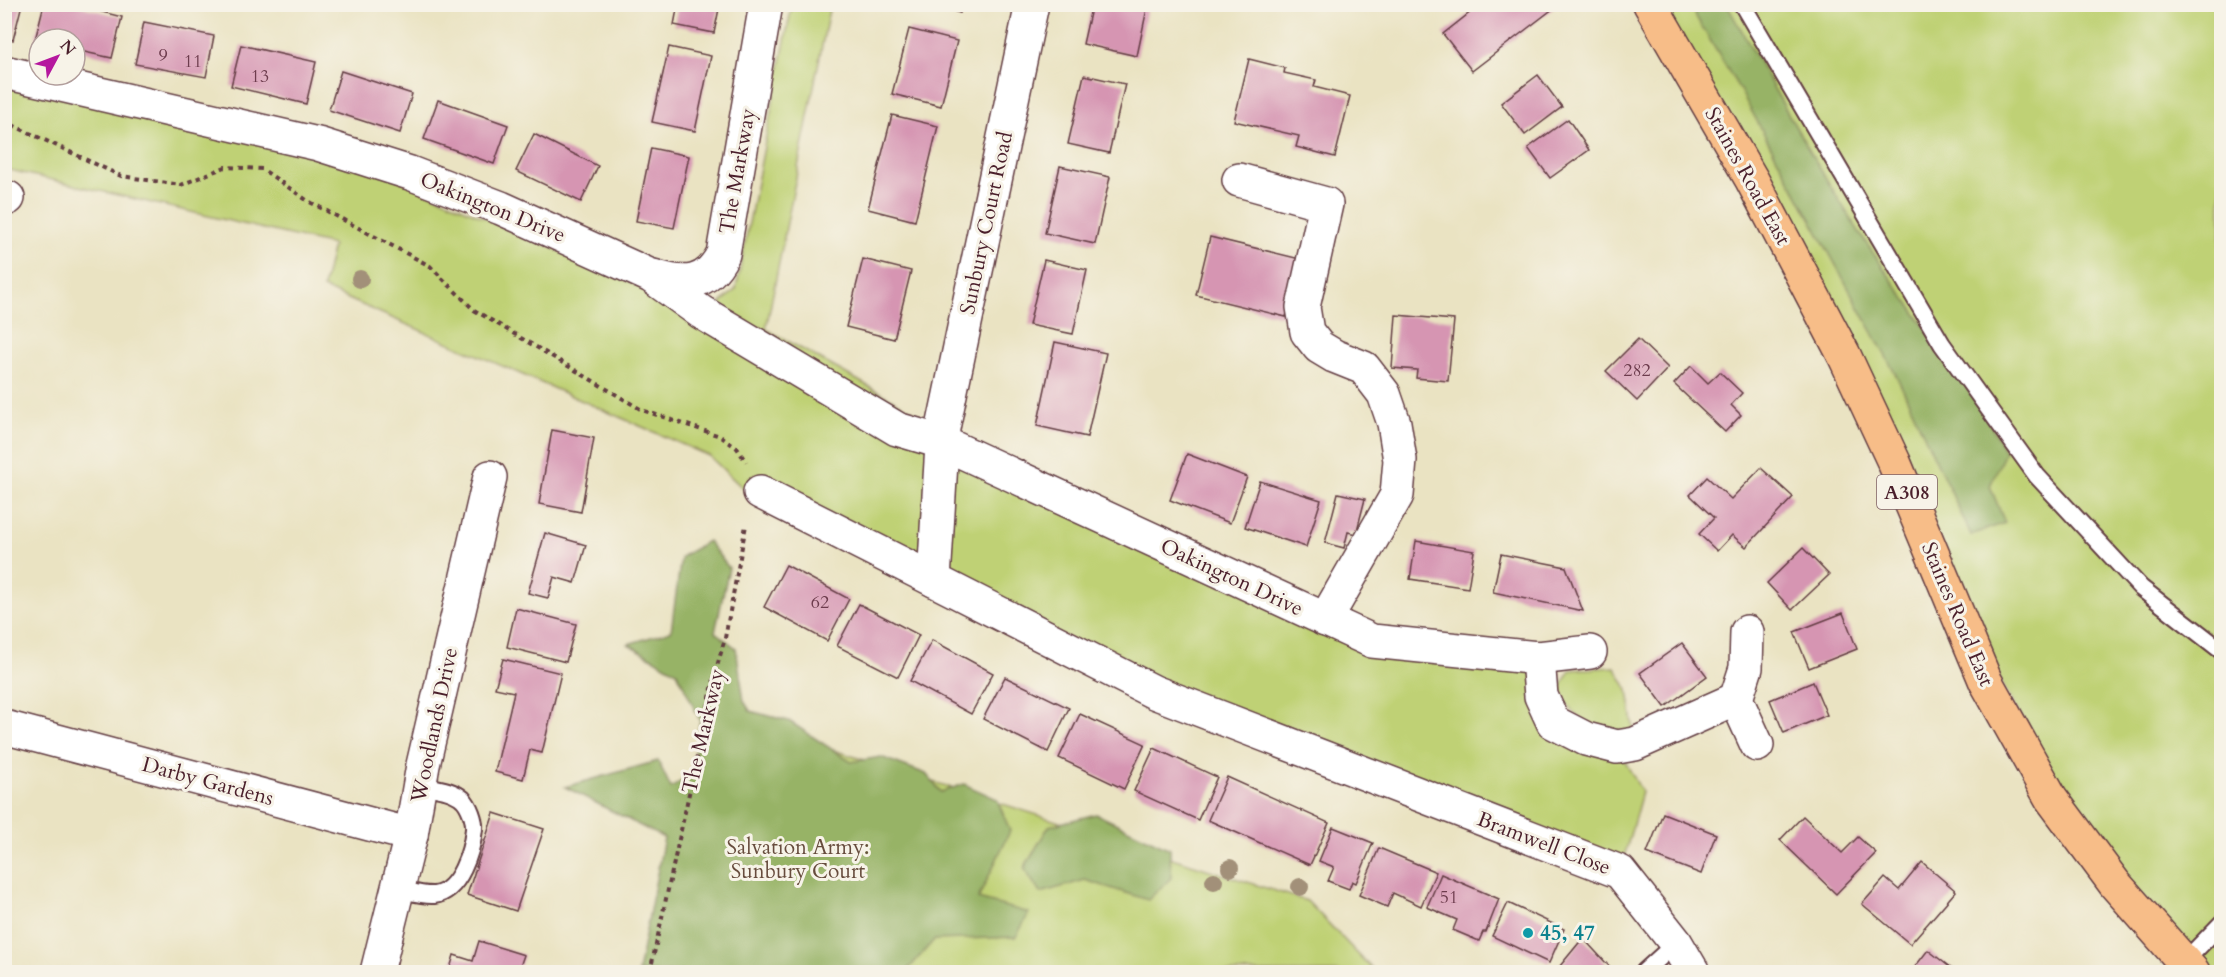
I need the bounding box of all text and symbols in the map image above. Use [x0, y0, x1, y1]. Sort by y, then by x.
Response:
north arrow [27, 27, 87, 87]
text: N [55, 35, 80, 60]
house number: 9 [158, 43, 168, 68]
house number: 11 [184, 49, 202, 74]
house number: 13 [251, 64, 269, 89]
street label: Staines Road East [1698, 102, 1798, 251]
street label: The Markway [712, 106, 763, 236]
street label: Sunbury Court Road [953, 129, 1020, 317]
street label: Oakington Drive [416, 165, 570, 250]
house number: 282 [1623, 358, 1651, 383]
road number: A308 [1877, 475, 1937, 509]
street label: Oakington Drive [1156, 532, 1308, 623]
street label: Staines Road East [1914, 538, 2001, 691]
house number: 62 [811, 590, 829, 615]
street label: Woodlands Drive [404, 645, 465, 806]
street label: The Markway [675, 666, 732, 796]
street label: Darby Gardens [139, 750, 277, 813]
street label: Bramwell Close [1473, 805, 1615, 882]
park label: Salvation Army: Sunbury Court [727, 833, 869, 886]
house number: 51 [1440, 885, 1458, 910]
place label: 45, 47 [1540, 919, 1595, 948]
marker: 45, 47 [1521, 926, 1535, 940]

